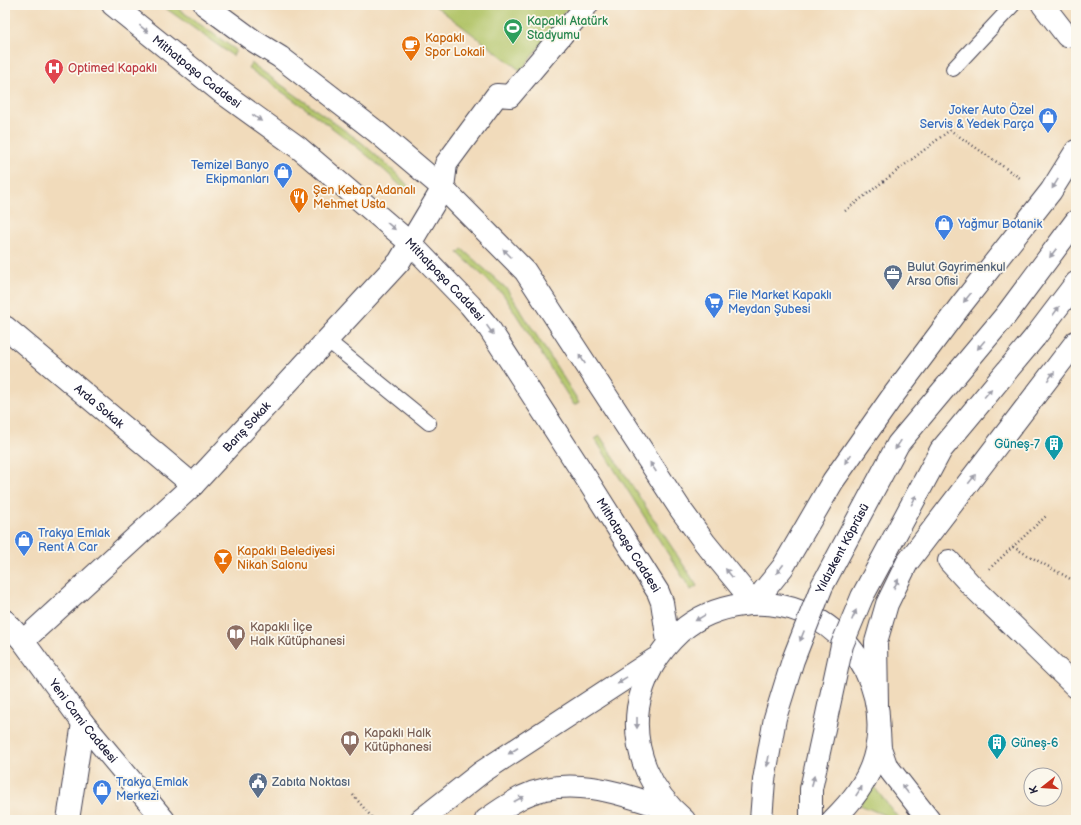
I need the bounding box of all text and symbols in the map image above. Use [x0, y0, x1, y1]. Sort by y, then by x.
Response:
place label: Kapaklı Atatürk Stadyumu [527, 14, 608, 43]
sports icon: Kapaklı Atatürk Stadyumu [502, 17, 524, 45]
one-way arrow [138, 25, 149, 34]
place label: Kapaklı Spor Lokali [425, 31, 485, 60]
street label: Mithatpaşa Caddesi [149, 33, 244, 112]
cafe icon: Kapaklı Spor Lokali [400, 34, 422, 62]
hospital icon: Optimed Kapaklı [43, 57, 65, 85]
place label: Optimed Kapaklı [68, 61, 157, 76]
place label: Joker Auto Özel Servis & Yedek Parça [920, 102, 1034, 132]
shop icon: Joker Auto Özel Servis & Yedek Parça [1037, 106, 1059, 134]
one-way arrow [252, 114, 263, 122]
place label: Temizel Banyo Ekipmanları [191, 158, 269, 187]
shop icon: Temizel Banyo Ekipmanları [272, 161, 294, 189]
one-way arrow [1052, 178, 1059, 190]
place label: Şen Kebap Adanalı Mehmet Usta [313, 183, 416, 212]
restaurant icon: Şen Kebap Adanalı Mehmet Usta [288, 186, 310, 214]
shop icon: Yağmur Botanik [933, 213, 955, 241]
place label: Yağmur Botanik [957, 217, 1042, 232]
one-way arrow [385, 222, 396, 231]
street label: Mithatpaşa Caddesi [401, 235, 487, 324]
one-way arrow [1049, 247, 1057, 258]
one-way arrow [503, 248, 512, 258]
place label: Bulut Gayrimenkul Arsa Ofisi [907, 260, 1006, 289]
office icon: Bulut Gayrimenkul Arsa Ofisi [882, 263, 904, 291]
place label: File Market Kapaklı Meydan Şubesi [728, 288, 832, 317]
supermarket icon: File Market Kapaklı Meydan Şubesi [703, 291, 725, 319]
one-way arrow [963, 292, 971, 303]
one-way arrow [1052, 305, 1060, 316]
one-way arrow [486, 325, 494, 336]
one-way arrow [977, 339, 985, 350]
one-way arrow [578, 353, 586, 364]
one-way arrow [1047, 371, 1055, 381]
street label: Arda Sokak [71, 381, 127, 432]
one-way arrow [984, 388, 993, 399]
street label: Barış Sokak [220, 399, 274, 456]
building icon: Güneş-7 [1043, 433, 1065, 461]
place label: Güneş-7 [994, 437, 1040, 452]
one-way arrow [894, 440, 902, 450]
one-way arrow [844, 454, 852, 464]
one-way arrow [649, 462, 657, 473]
one-way arrow [967, 473, 976, 484]
one-way arrow [911, 494, 918, 505]
street label: Mithatpaşa Caddesi [593, 495, 663, 596]
street label: Yıldızkent Köprüsü [813, 501, 873, 596]
place label: Trakya Emlak Rent A Car [38, 526, 110, 555]
shop icon: Trakya Emlak Rent A Car [13, 529, 35, 557]
place label: Kapaklı Belediyesi Nikah Salonu [237, 544, 335, 573]
bar icon: Kapaklı Belediyesi Nikah Salonu [212, 547, 234, 575]
one-way arrow [776, 564, 784, 575]
one-way arrow [725, 567, 733, 578]
one-way arrow [893, 579, 899, 590]
one-way arrow [852, 608, 858, 620]
one-way arrow [694, 615, 706, 622]
place label: Kapaklı İlçe Halk Kütüphanesi [250, 619, 345, 649]
library icon: Kapaklı İlçe Halk Kütüphanesi [225, 623, 247, 651]
one-way arrow [799, 630, 805, 642]
street label: Yeni Cami Caddesi [45, 676, 120, 766]
one-way arrow [617, 677, 628, 684]
one-way arrow [634, 717, 640, 730]
place label: Kapaklı Halk Kütüphanesi [364, 726, 432, 755]
library icon: Kapaklı Halk Kütüphanesi [339, 729, 361, 757]
building icon: Güneş-6 [986, 732, 1008, 760]
place label: Güneş-6 [1011, 736, 1058, 751]
one-way arrow [508, 747, 518, 755]
one-way arrow [765, 755, 771, 767]
north arrow [1023, 767, 1063, 807]
public building icon: Zabıta Noktası [247, 771, 269, 799]
place label: Trakya Emlak Merkezi [116, 775, 188, 804]
place label: Zabıta Noktası [271, 775, 350, 790]
one-way arrow [810, 775, 816, 787]
shop icon: Trakya Emlak Merkezi [91, 778, 113, 806]
one-way arrow [900, 784, 909, 795]
text: K [1026, 784, 1041, 795]
one-way arrow [855, 785, 862, 797]
one-way arrow [513, 796, 525, 803]

